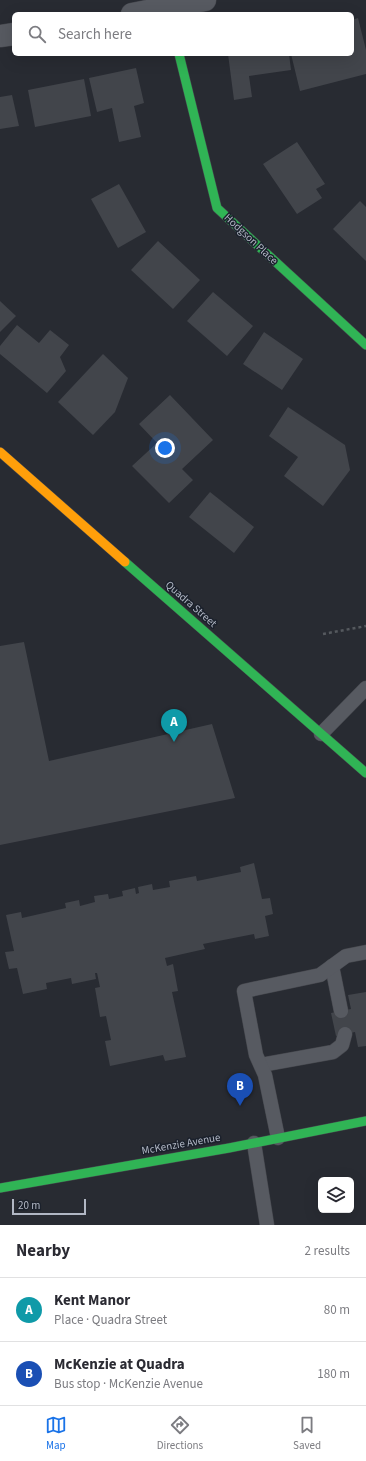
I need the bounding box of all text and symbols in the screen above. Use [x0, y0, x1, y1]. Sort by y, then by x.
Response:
search box [12, 12, 354, 56]
icon: search [26, 23, 48, 45]
text: Search here [58, 24, 132, 45]
street label: Hodgson Place [221, 210, 282, 268]
your location [155, 438, 175, 458]
street label: Quadra Street [162, 577, 220, 631]
pin: A [161, 709, 187, 742]
pin: B [227, 1073, 253, 1106]
street label: McKenzie Avenue [140, 1130, 222, 1158]
map controls [318, 1177, 354, 1213]
button: layers [318, 1177, 354, 1213]
scale bar [12, 1197, 86, 1216]
text: 20 m [18, 1198, 40, 1213]
text: Nearby [16, 1239, 70, 1263]
text: 2 results [305, 1242, 350, 1260]
text: Kent Manor [54, 1290, 130, 1311]
text: A [25, 1301, 33, 1319]
text: 80 m [324, 1301, 350, 1319]
text: Place · Quadra Street [54, 1311, 167, 1329]
text: McKenzie at Quadra [54, 1354, 185, 1375]
text: B [25, 1365, 33, 1383]
text: 180 m [317, 1365, 350, 1383]
text: Bus stop · McKenzie Avenue [54, 1375, 203, 1393]
tab: Map [45, 1414, 67, 1453]
tab: Directions [157, 1414, 203, 1453]
tab: Saved [293, 1414, 321, 1453]

